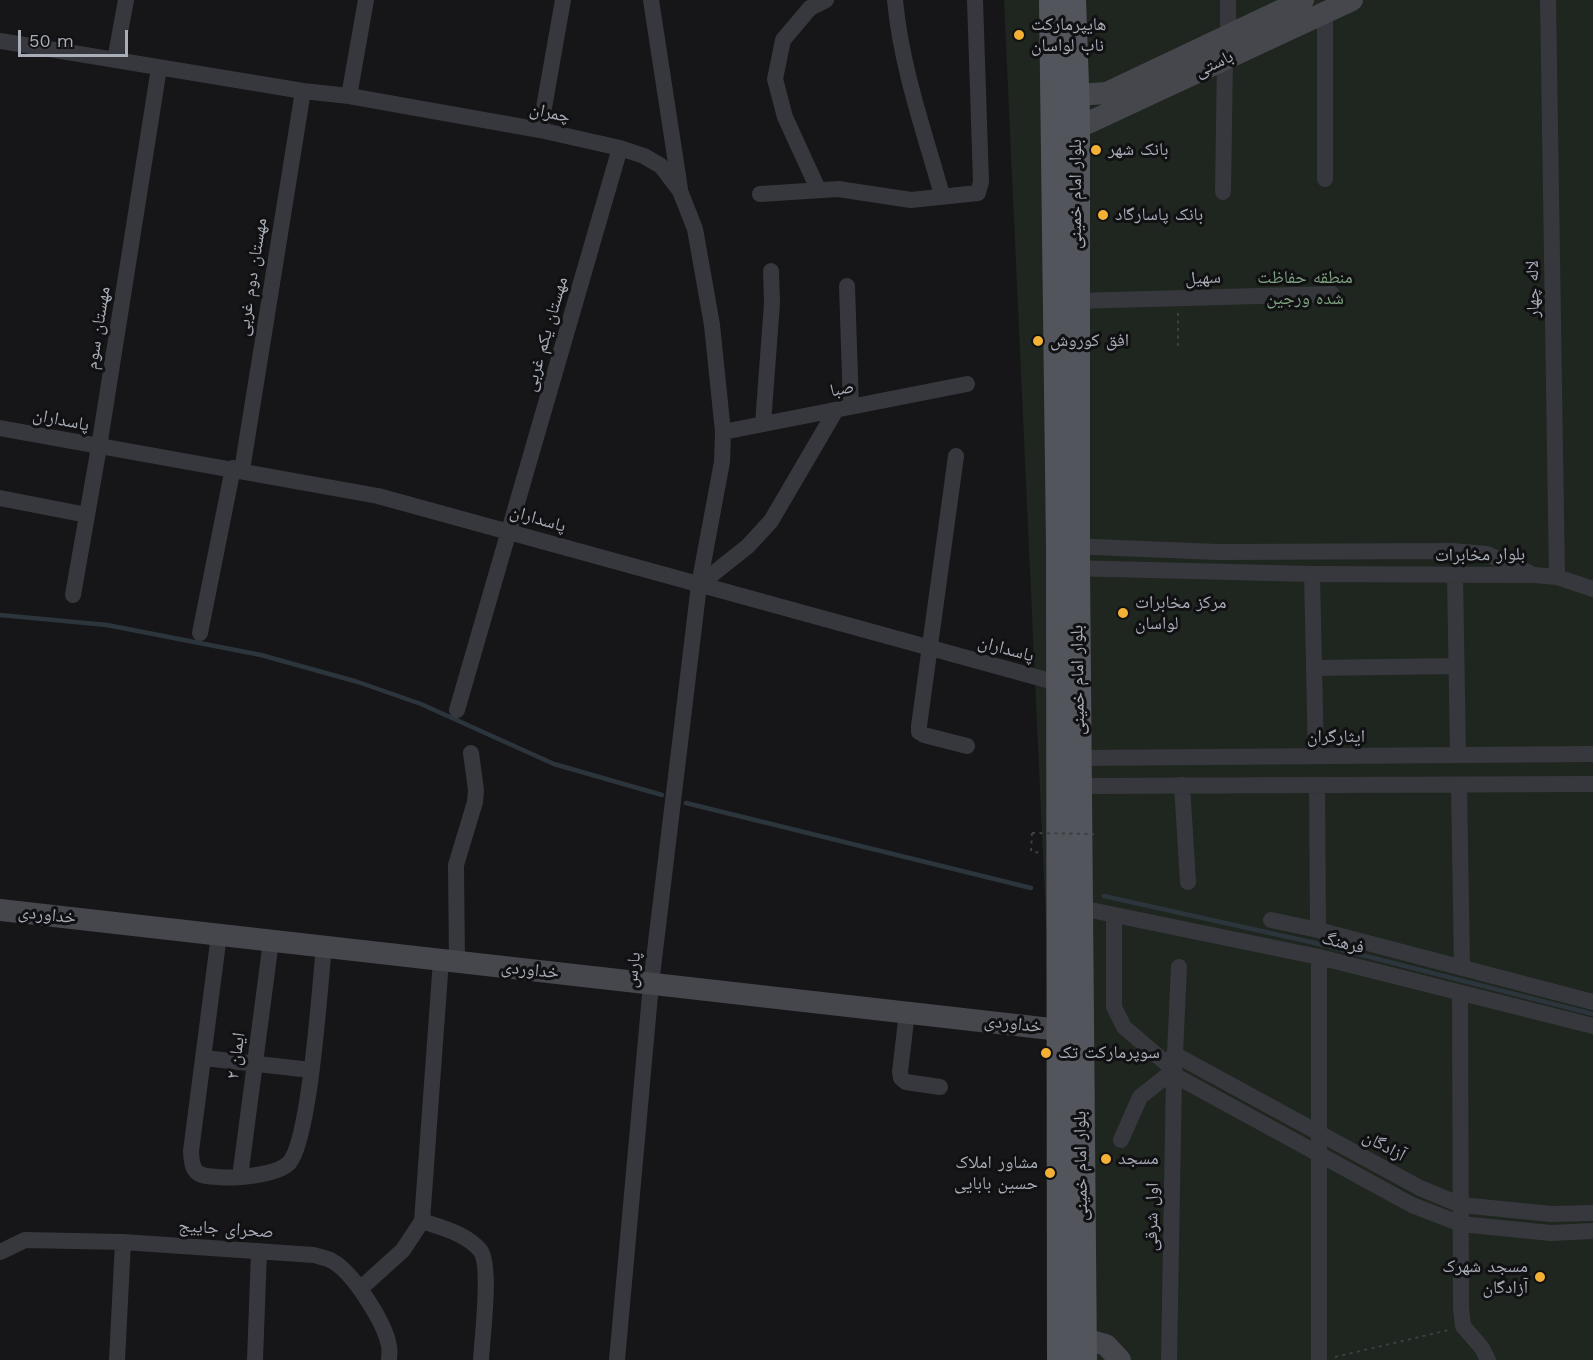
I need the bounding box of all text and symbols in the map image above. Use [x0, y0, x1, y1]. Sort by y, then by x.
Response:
place label: هایپرمارکت ناب لواسان [1031, 14, 1107, 57]
scale bar [21, 18, 130, 56]
marker: هایپرمارکت ناب لواسان [1012, 28, 1026, 42]
text: 50 m [29, 30, 74, 51]
street label: باستی [1191, 46, 1237, 82]
street label: چمران [528, 98, 572, 128]
street label: بلوار امام خمینی [1065, 139, 1087, 249]
place label: بانک شهر [1108, 139, 1169, 161]
marker: بانک شهر [1089, 143, 1103, 157]
place label: بانک پاسارگاد [1115, 204, 1203, 226]
marker: بانک پاسارگاد [1096, 208, 1110, 222]
street label: مهستان دوم غربی [232, 216, 272, 338]
street label: لاله چهار [1522, 260, 1544, 318]
street label: سهیل [1185, 267, 1221, 289]
park label: منطقه حفاظت شده ورجین [1257, 267, 1353, 310]
street label: مهستان یکم غربی [519, 274, 573, 394]
street label: مهستان سوم [81, 285, 115, 371]
place label: افق کوروش [1050, 330, 1129, 352]
marker: افق کوروش [1031, 334, 1045, 348]
street label: صبا [828, 376, 856, 402]
street label: پاسداران [31, 404, 91, 436]
street label: پاسداران [508, 501, 568, 537]
street label: بلوار مخابرات [1435, 543, 1525, 567]
place label: مرکز مخابرات لواسان [1135, 592, 1227, 634]
marker: مرکز مخابرات لواسان [1116, 606, 1130, 620]
street label: بلوار امام خمینی [1066, 625, 1090, 735]
street label: پاسداران [976, 631, 1036, 667]
street label: ایثارگران [1307, 726, 1365, 748]
street label: خداوردی [17, 901, 77, 929]
street label: فرهنگ [1319, 927, 1367, 959]
street label: پارس [620, 951, 646, 989]
street label: خداوردی [500, 956, 560, 984]
street label: خداوردی [983, 1010, 1043, 1038]
street label: ایمان ۲ [222, 1031, 250, 1081]
place label: سوپرمارکت تک [1058, 1042, 1160, 1064]
marker: سوپرمارکت تک [1039, 1046, 1053, 1060]
street label: بلوار امام خمینی [1069, 1111, 1093, 1221]
street label: آزادگان [1359, 1126, 1409, 1166]
place label: مسجد [1118, 1148, 1159, 1170]
place label: مشاور املاک حسین بابایی [954, 1152, 1038, 1194]
marker: مسجد [1099, 1152, 1113, 1166]
marker: مشاور املاک حسین بابایی [1043, 1166, 1057, 1180]
street label: اول شرقی [1141, 1183, 1163, 1251]
street label: صحرای جاییج [178, 1215, 274, 1243]
place label: مسجد شهرک آزادگان [1442, 1256, 1528, 1298]
marker: مسجد شهرک آزادگان [1533, 1270, 1547, 1284]

